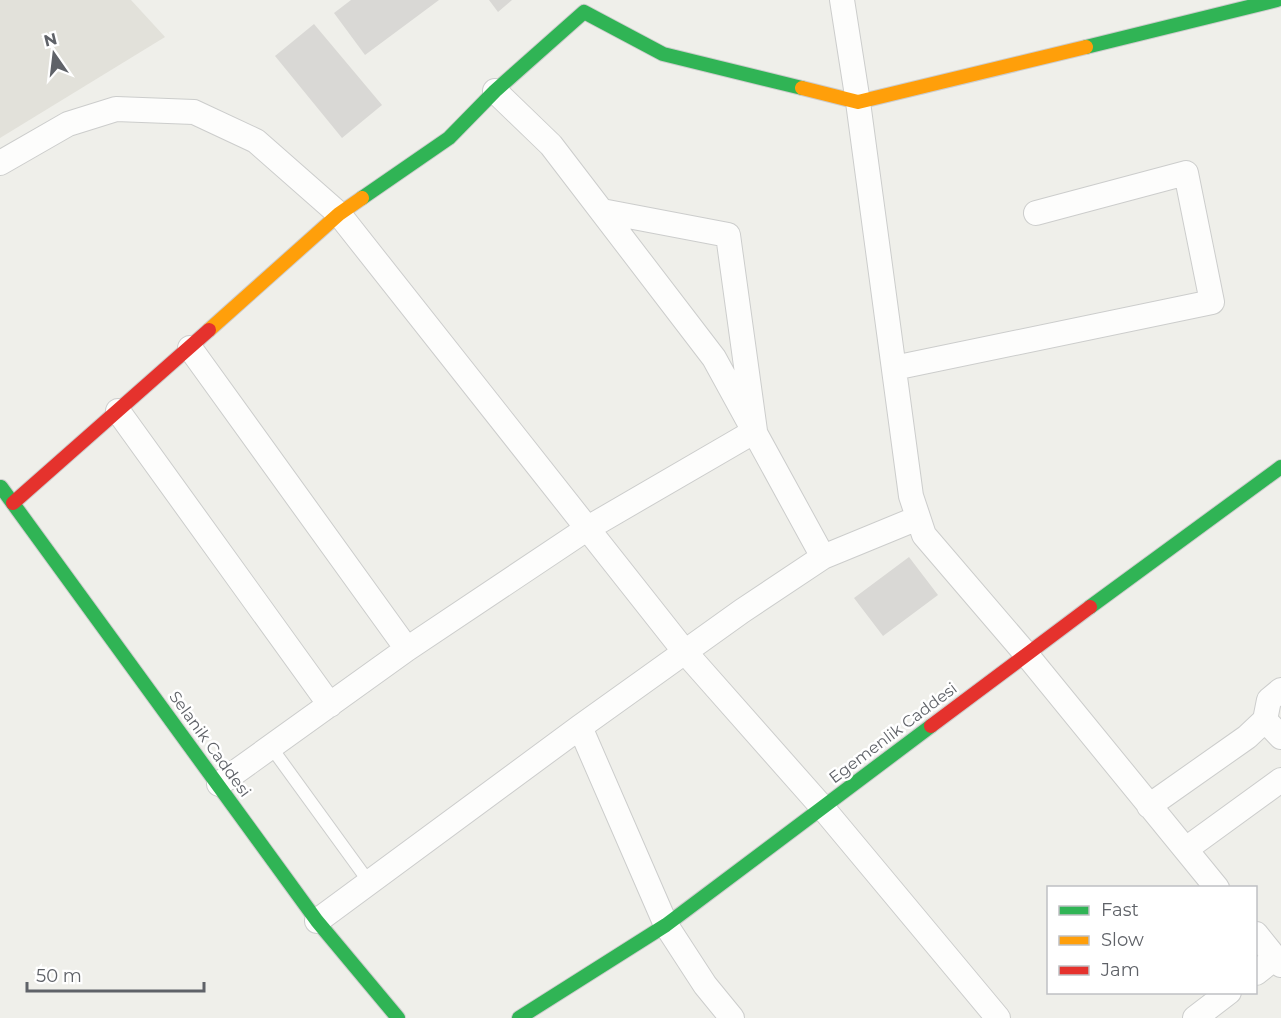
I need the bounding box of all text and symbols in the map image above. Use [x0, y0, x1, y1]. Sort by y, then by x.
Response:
north arrow [24, 24, 84, 84]
text: N [42, 29, 59, 51]
street label: Egemenlik Caddesi [825, 679, 961, 787]
street label: Selanik Caddesi [165, 687, 255, 801]
legend [1047, 886, 1257, 994]
text: Fast [1101, 899, 1139, 921]
text: Slow [1101, 929, 1144, 951]
scale bar [27, 955, 204, 993]
text: Jam [1100, 959, 1140, 981]
text: 50 m [36, 965, 82, 987]

